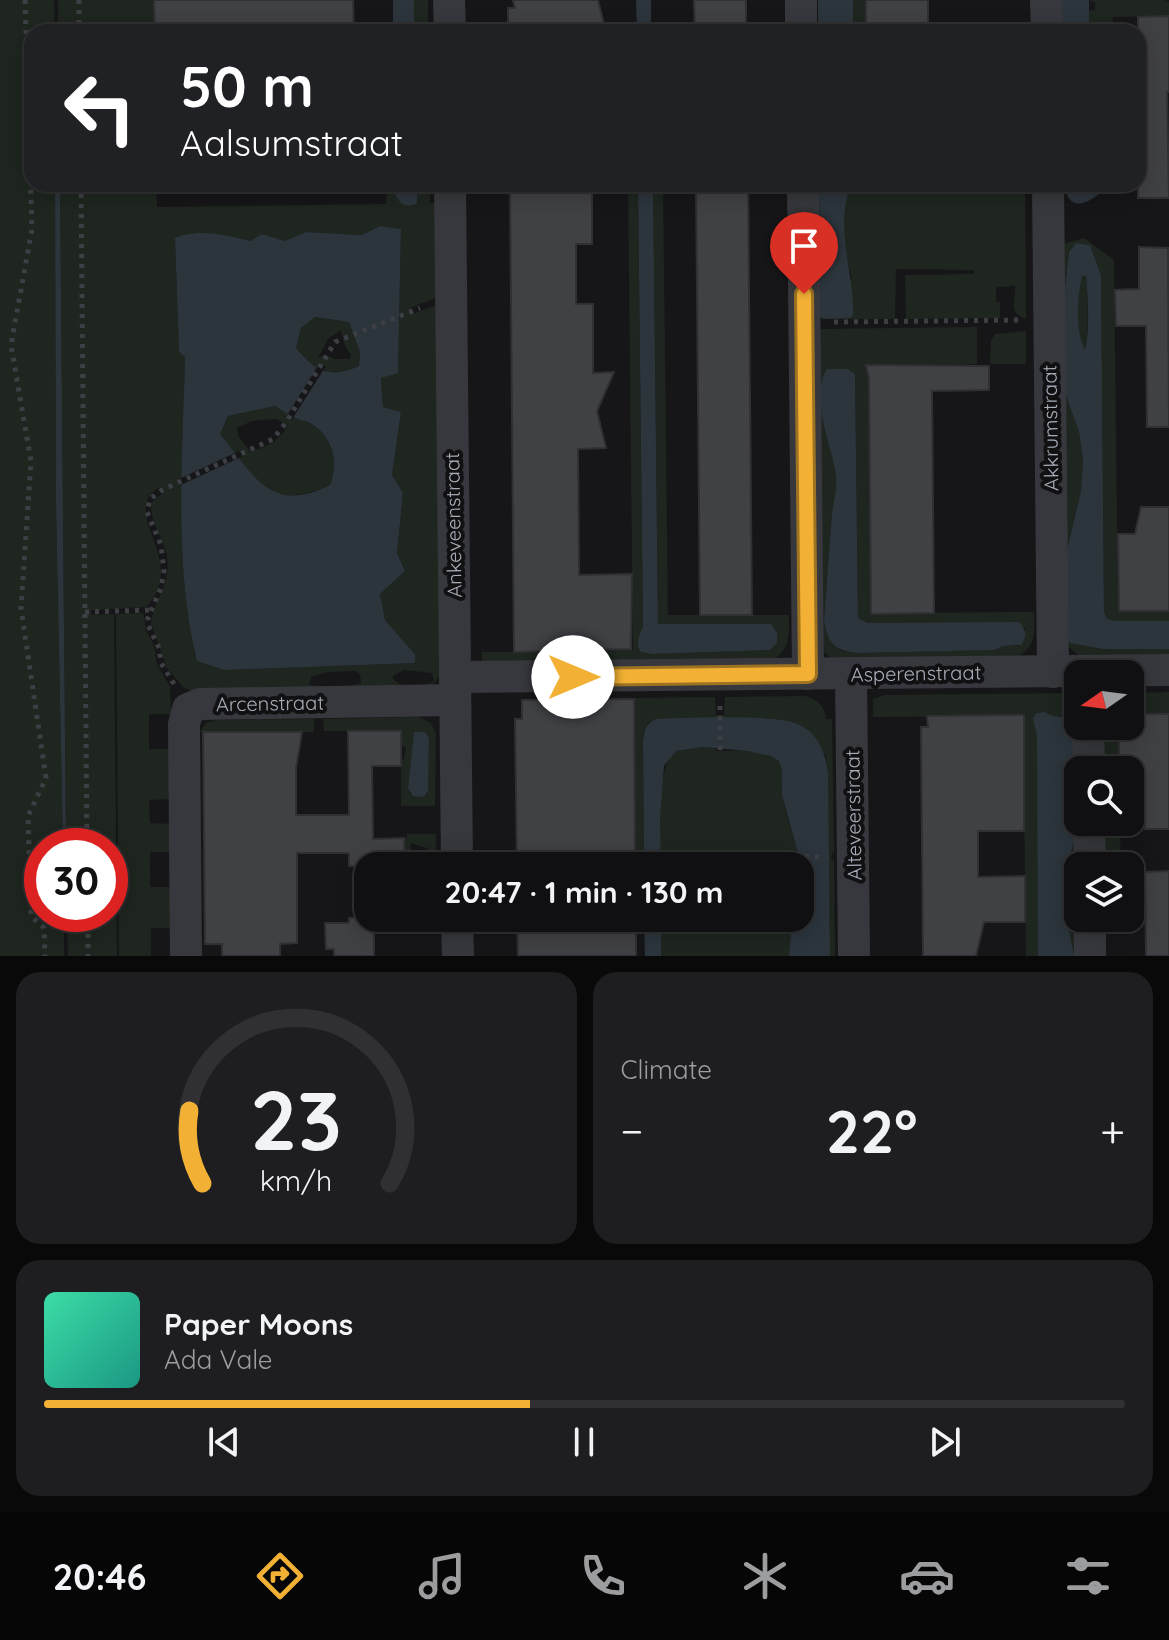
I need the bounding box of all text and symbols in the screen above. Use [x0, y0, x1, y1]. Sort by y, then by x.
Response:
text: 50 m [180, 51, 314, 121]
icon: left [48, 56, 152, 160]
text: Aalsumstraat [180, 120, 403, 165]
pin [770, 212, 838, 294]
icon: arrive [782, 224, 826, 268]
street label: Akkrumstraat [1036, 364, 1064, 491]
street label: Ankeveenstraat [439, 452, 467, 598]
position arrow [531, 635, 615, 719]
street label: Asperenstraat [850, 659, 982, 687]
north arrow [1064, 660, 1144, 740]
map controls [1064, 660, 1144, 932]
street label: Arcenstraat [216, 690, 325, 716]
street label: Alteveerstraat [839, 749, 867, 881]
button: search [1064, 756, 1144, 836]
speed limit sign: 30 [24, 828, 128, 932]
button: layers [1064, 852, 1144, 932]
text: 20:47 · 1 min · 130 m [445, 873, 723, 911]
text: Climate [621, 1053, 712, 1086]
text: 23 [250, 1067, 342, 1171]
text: 22° [826, 1093, 918, 1168]
text: − [621, 1103, 643, 1158]
text: + [1100, 1103, 1125, 1158]
text: km/h [260, 1162, 333, 1198]
text: Paper Moons [164, 1305, 353, 1343]
text: Ada Vale [164, 1343, 273, 1376]
icon: previous [202, 1420, 246, 1464]
icon: pause [562, 1420, 606, 1464]
icon: next [923, 1420, 967, 1464]
icon: directions [252, 1548, 308, 1604]
icon: music [414, 1548, 470, 1604]
icon: phone [575, 1548, 631, 1604]
icon: climate [737, 1548, 793, 1604]
icon: car [899, 1548, 955, 1604]
icon: filters [1060, 1548, 1116, 1604]
text: 20:46 [53, 1554, 146, 1599]

